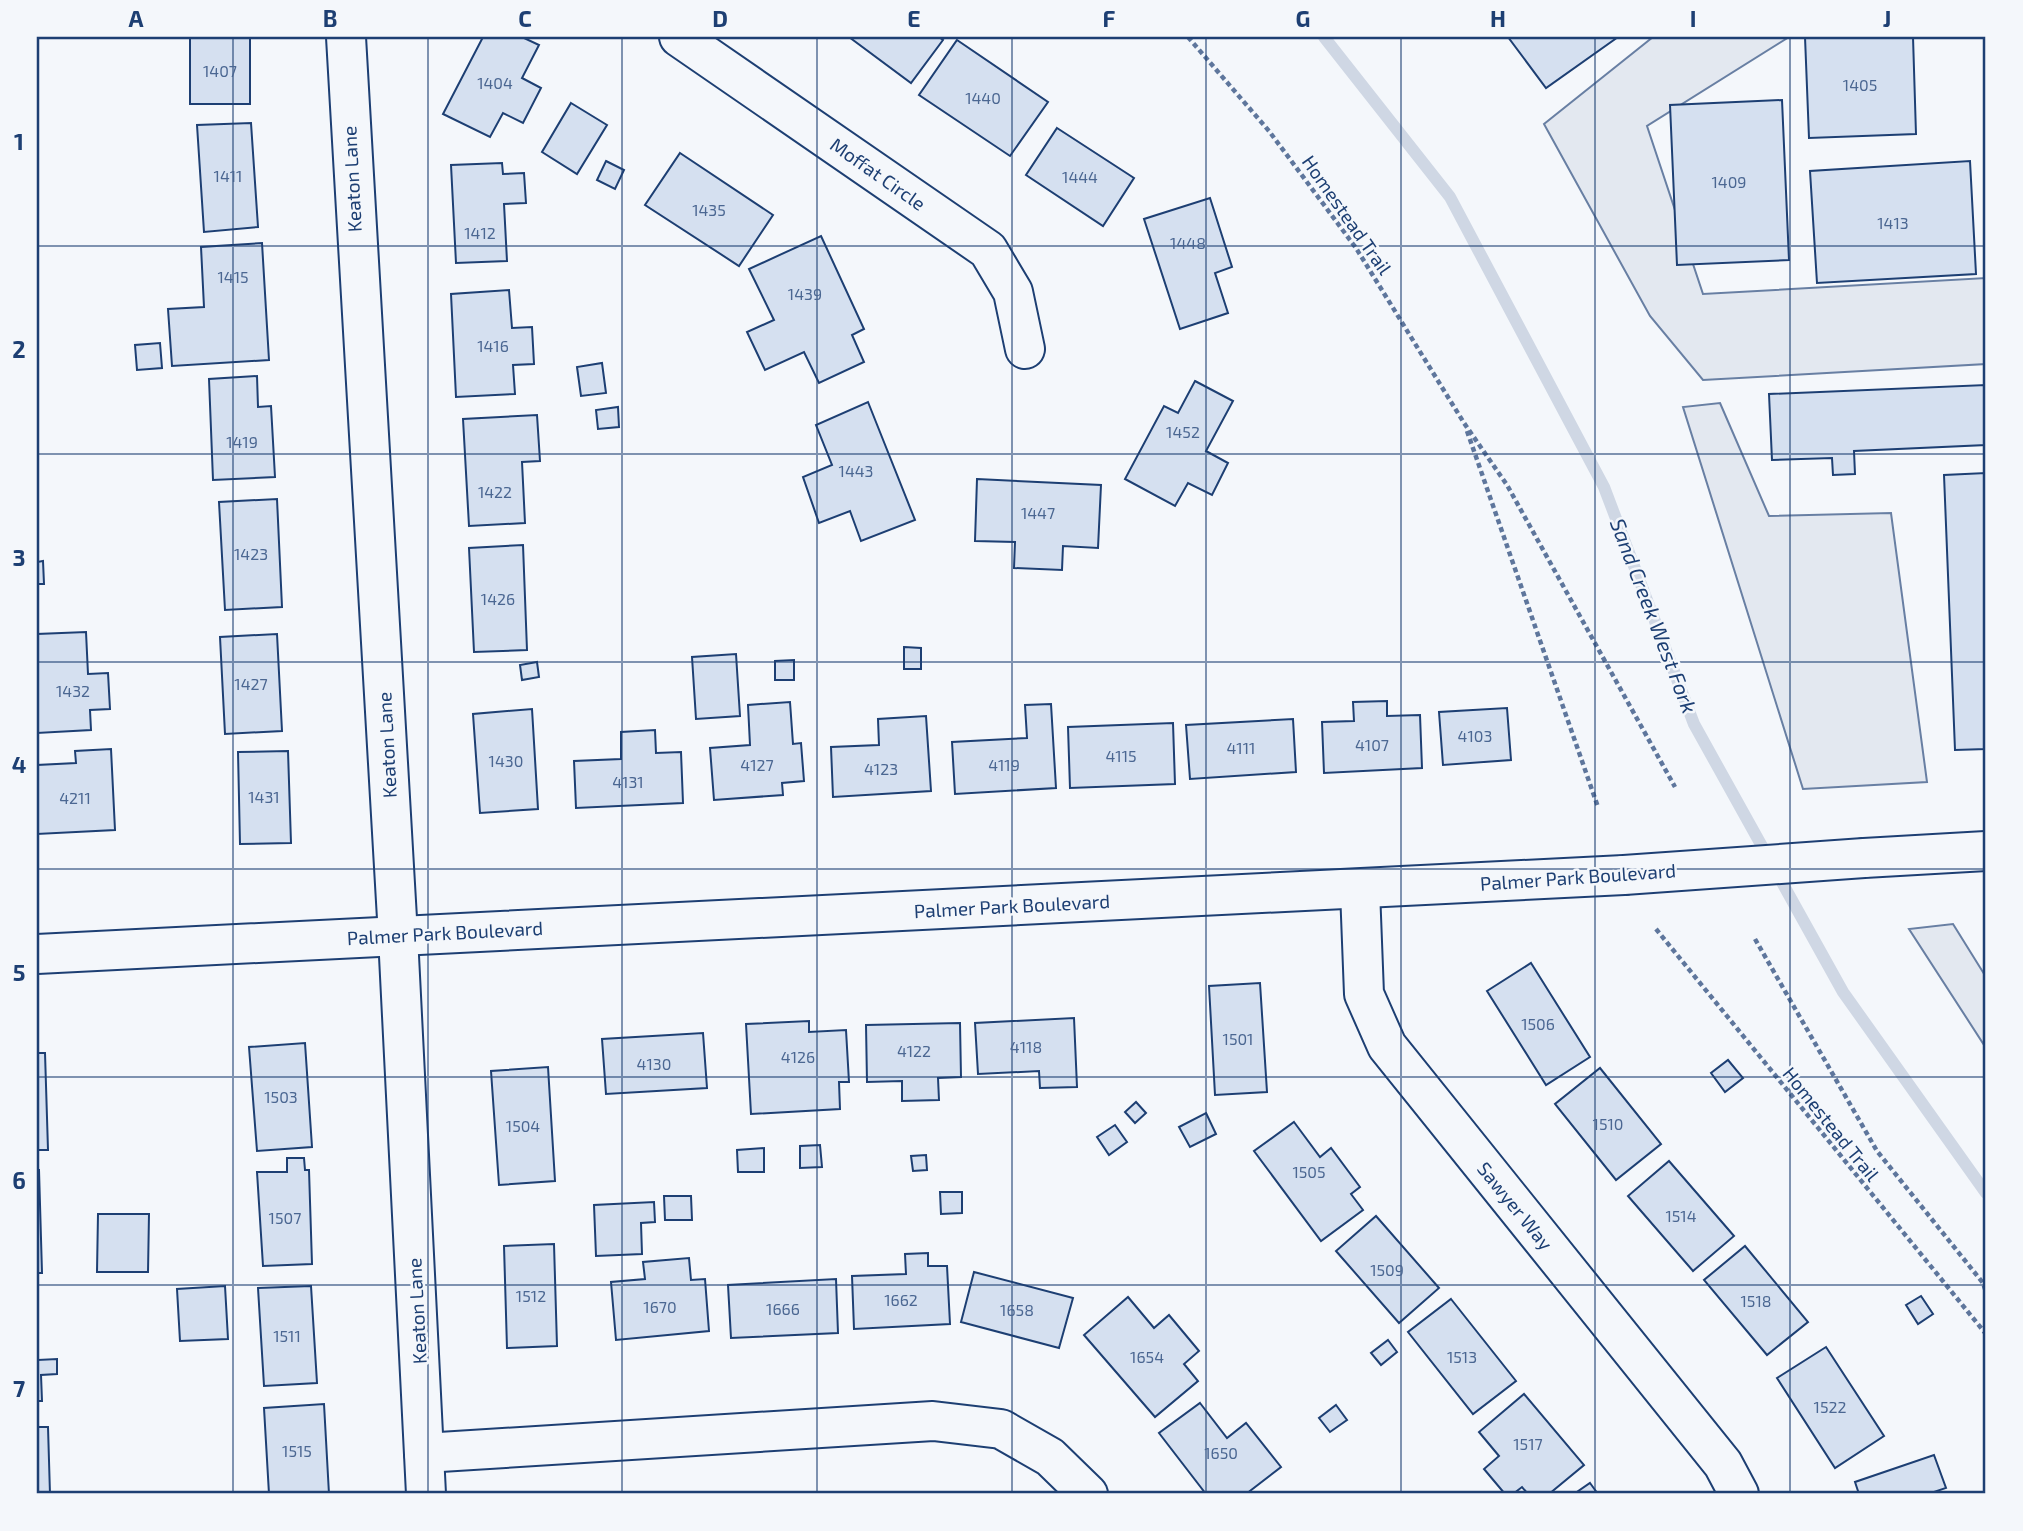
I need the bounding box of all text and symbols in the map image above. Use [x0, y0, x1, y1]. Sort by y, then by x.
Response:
text: A [128, 4, 144, 32]
text: B [323, 4, 337, 32]
text: C [518, 4, 532, 32]
text: D [712, 4, 728, 32]
text: E [907, 4, 921, 32]
text: F [1103, 4, 1116, 32]
text: G [1296, 4, 1310, 32]
text: H [1490, 4, 1506, 32]
text: I [1690, 4, 1696, 32]
text: J [1883, 4, 1891, 32]
house number: 1407 [203, 61, 237, 80]
house number: 1404 [477, 73, 513, 92]
house number: 1405 [1843, 75, 1877, 94]
house number: 1440 [965, 88, 1001, 107]
street label: Keaton Lane [337, 125, 366, 233]
text: 1 [14, 127, 24, 155]
street label: Moffat Circle [826, 132, 930, 215]
street label: Homestead Trail [1298, 151, 1397, 279]
house number: 1411 [214, 166, 242, 185]
house number: 1444 [1062, 167, 1098, 186]
house number: 1409 [1711, 172, 1747, 191]
house number: 1435 [692, 200, 726, 219]
house number: 1413 [1877, 213, 1909, 232]
house number: 1412 [464, 223, 496, 242]
house number: 1448 [1170, 233, 1206, 252]
house number: 1415 [217, 267, 249, 286]
house number: 1439 [788, 284, 822, 303]
text: 2 [12, 335, 26, 363]
house number: 1416 [477, 336, 509, 355]
house number: 1452 [1166, 422, 1200, 441]
house number: 1419 [226, 432, 258, 451]
house number: 1443 [839, 461, 873, 480]
house number: 1422 [478, 482, 512, 501]
house number: 1447 [1021, 503, 1055, 522]
water label: Sand Creek West Fork [1606, 515, 1703, 716]
text: 3 [12, 543, 26, 571]
house number: 1423 [234, 544, 268, 563]
house number: 1426 [481, 589, 515, 608]
house number: 1427 [234, 674, 268, 693]
house number: 1432 [56, 681, 90, 700]
street label: Keaton Lane [372, 691, 401, 799]
house number: 4103 [1458, 726, 1492, 745]
house number: 4107 [1355, 735, 1389, 754]
house number: 4111 [1227, 738, 1255, 757]
house number: 4115 [1105, 746, 1137, 765]
text: 4 [12, 750, 26, 778]
house number: 1430 [489, 751, 523, 770]
house number: 4127 [740, 755, 774, 774]
house number: 4119 [988, 755, 1020, 774]
house number: 4123 [864, 759, 898, 778]
house number: 4131 [612, 772, 644, 791]
house number: 1431 [248, 787, 280, 806]
house number: 4211 [59, 788, 91, 807]
street label: Palmer Park Boulevard [1479, 858, 1677, 895]
street label: Palmer Park Boulevard [913, 889, 1111, 922]
street label: Palmer Park Boulevard [346, 916, 544, 949]
text: 5 [13, 958, 25, 986]
house number: 1506 [1521, 1014, 1555, 1033]
house number: 1501 [1223, 1029, 1253, 1048]
house number: 4118 [1010, 1037, 1042, 1056]
house number: 4122 [897, 1041, 931, 1060]
house number: 4126 [781, 1047, 815, 1066]
house number: 4130 [637, 1054, 671, 1073]
street label: Homestead Trail [1778, 1062, 1885, 1186]
house number: 1503 [264, 1087, 298, 1106]
house number: 1510 [1593, 1114, 1623, 1133]
house number: 1504 [506, 1116, 540, 1135]
street label: Sawyer Way [1473, 1157, 1558, 1254]
house number: 1505 [1292, 1162, 1326, 1181]
text: 6 [12, 1166, 26, 1194]
house number: 1514 [1665, 1206, 1697, 1225]
house number: 1507 [269, 1208, 301, 1227]
street label: Keaton Lane [402, 1257, 431, 1365]
house number: 1509 [1370, 1260, 1404, 1279]
house number: 1512 [516, 1286, 546, 1305]
house number: 1662 [884, 1290, 918, 1309]
house number: 1518 [1740, 1291, 1772, 1310]
house number: 1670 [643, 1297, 677, 1316]
house number: 1666 [766, 1299, 800, 1318]
house number: 1658 [1000, 1300, 1034, 1319]
house number: 1511 [273, 1326, 301, 1345]
house number: 1654 [1130, 1347, 1164, 1366]
house number: 1513 [1447, 1347, 1477, 1366]
text: 7 [13, 1374, 25, 1402]
house number: 1522 [1814, 1397, 1846, 1416]
house number: 1517 [1513, 1434, 1543, 1453]
house number: 1515 [282, 1441, 312, 1460]
house number: 1650 [1204, 1443, 1238, 1462]

